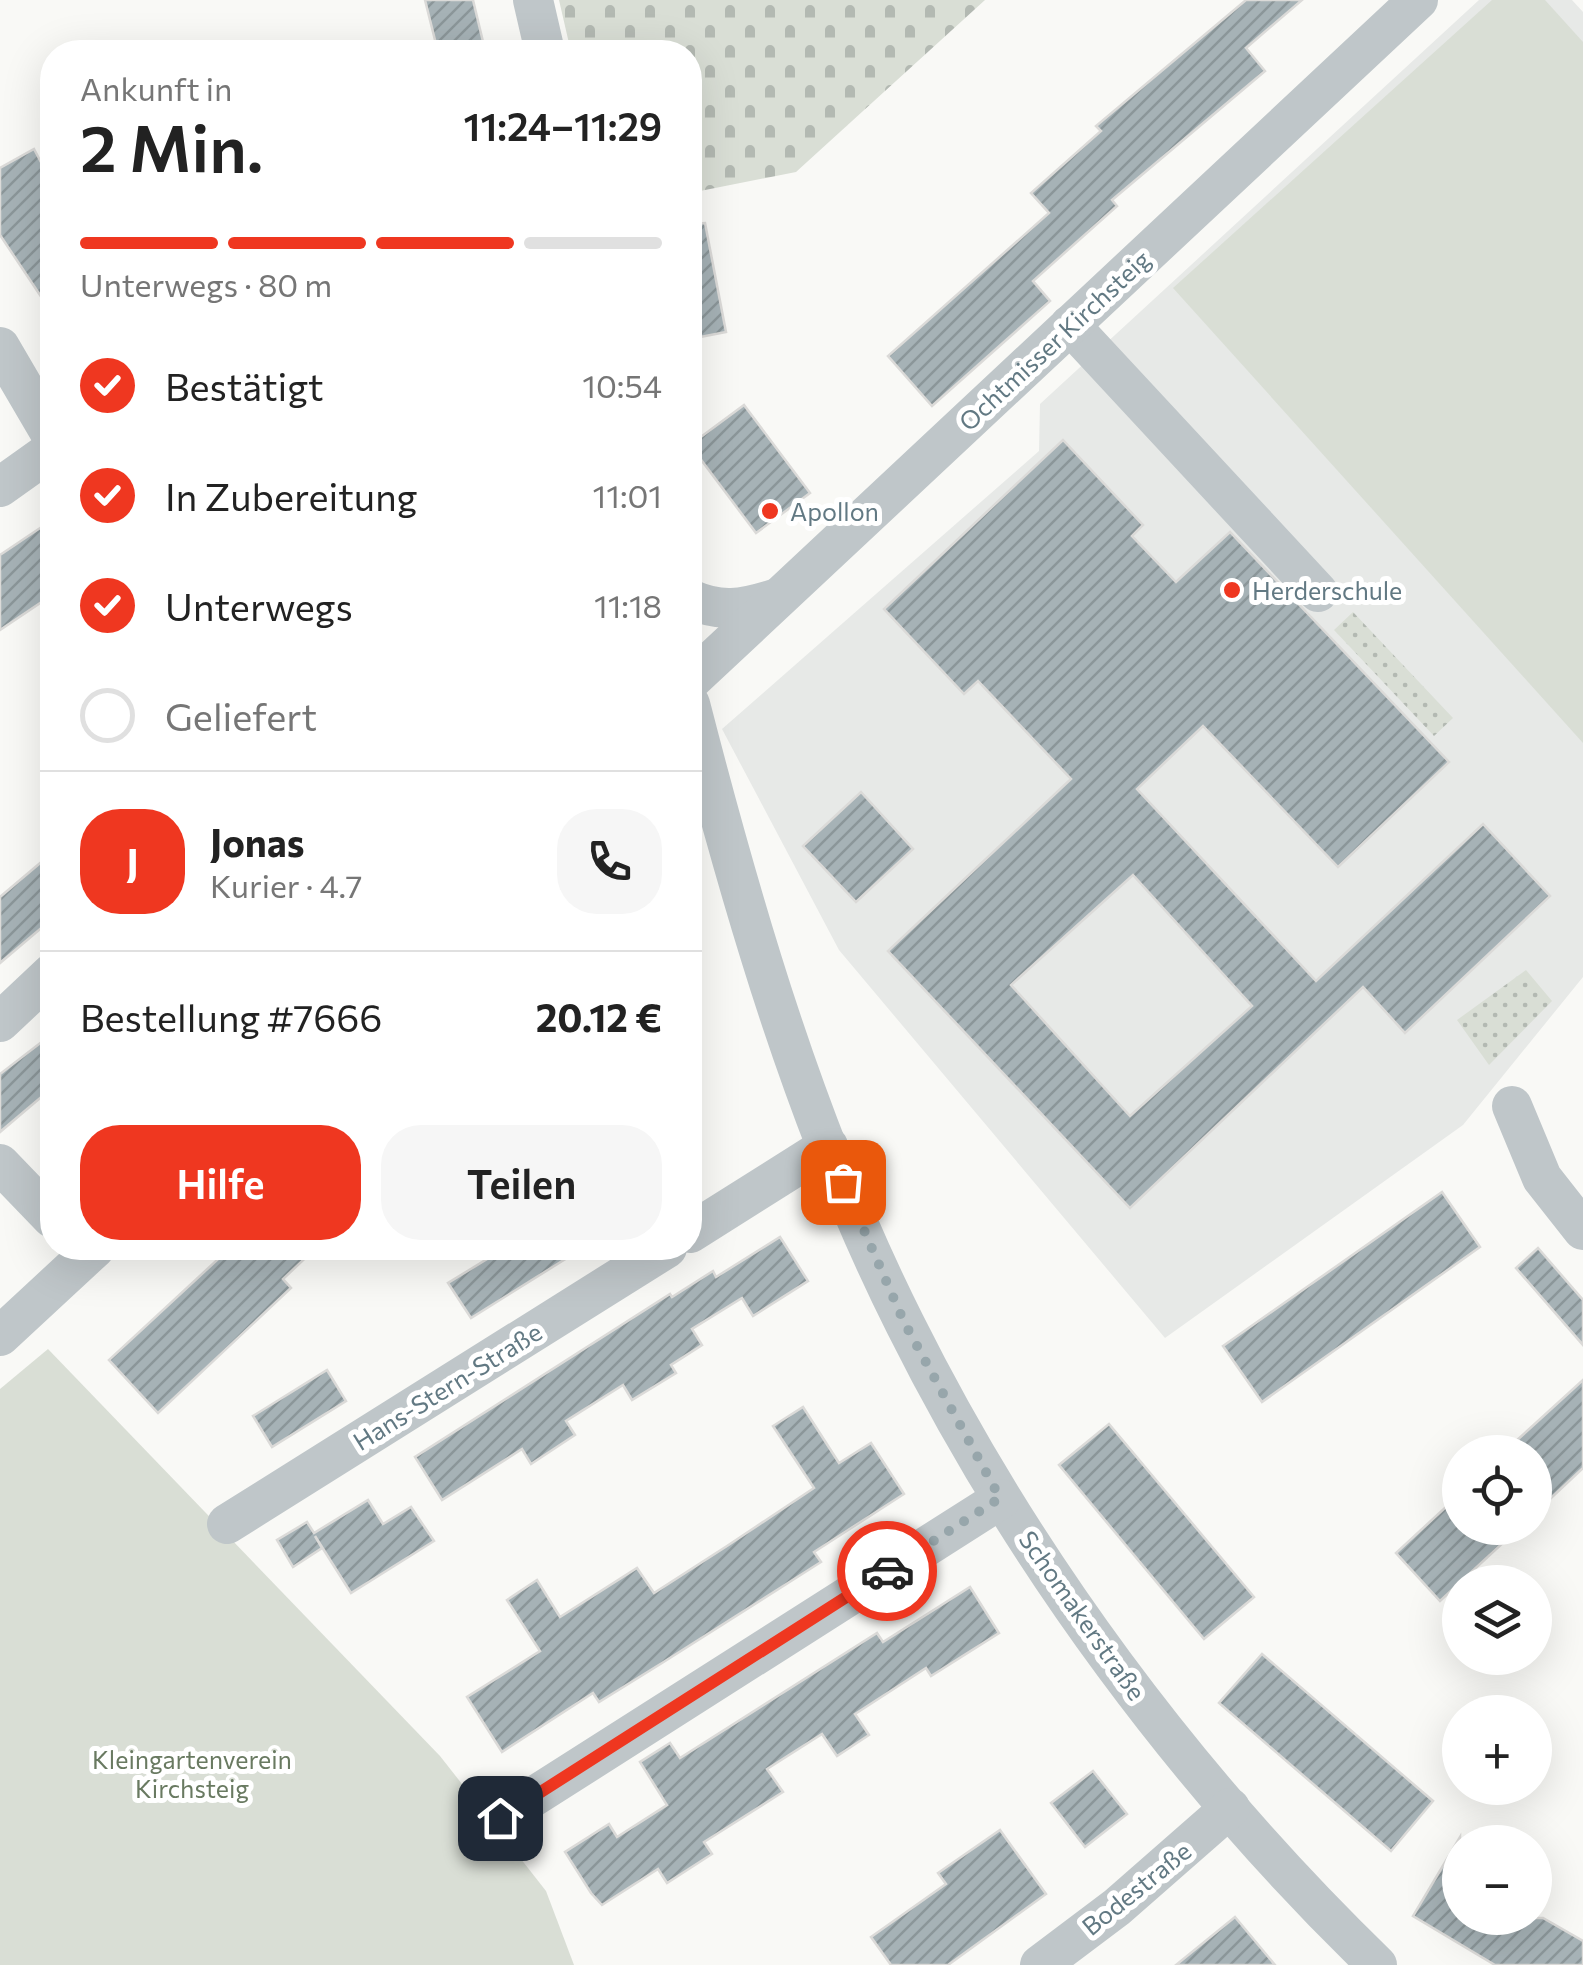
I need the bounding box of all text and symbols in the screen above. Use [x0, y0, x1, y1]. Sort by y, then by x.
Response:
text: Ankunft in [80, 68, 232, 108]
text: 11:24–11:29 [463, 102, 662, 149]
text: 2 Min. [80, 106, 263, 185]
street label: Ochtmisser Kirchsteig [952, 243, 1156, 436]
text: Unterwegs · 80 m [80, 264, 332, 304]
icon: check [80, 358, 135, 413]
text: Bestätigt [165, 362, 324, 409]
text: 10:54 [582, 365, 662, 405]
icon: check [80, 468, 135, 523]
text: In Zubereitung [165, 472, 417, 519]
text: 11:01 [593, 475, 662, 515]
place label: Apollon [790, 496, 879, 526]
marker: Apollon [759, 500, 781, 522]
place label: Herderschule [1252, 575, 1402, 605]
icon: check [80, 578, 135, 633]
marker: Herderschule [1221, 579, 1243, 601]
text: Unterwegs [165, 582, 353, 629]
text: 11:18 [594, 585, 662, 625]
text: Geliefert [165, 692, 317, 739]
button: phone [557, 809, 662, 914]
text: Jonas [210, 818, 305, 865]
text: J [126, 838, 139, 885]
text: Kurier · 4.7 [210, 865, 363, 905]
text: Bestellung #7666 [80, 993, 382, 1040]
text: 20.12 € [536, 993, 662, 1040]
button: Hilfe [80, 1125, 361, 1240]
button: Teilen [381, 1125, 662, 1240]
pin [801, 1140, 886, 1225]
icon: bag [816, 1155, 871, 1210]
street label: Hans-Stern-Straße [347, 1316, 547, 1456]
map controls [1442, 1435, 1552, 1935]
button: locate [1442, 1435, 1552, 1545]
courier [837, 1521, 937, 1621]
street label: Schomakerstraße [1013, 1525, 1153, 1705]
icon: car [860, 1544, 915, 1599]
button: layers [1442, 1565, 1552, 1675]
button: + [1442, 1695, 1552, 1805]
park label: Kleingartenverein Kirchsteig [92, 1744, 292, 1803]
pin [458, 1776, 543, 1861]
icon: home [473, 1791, 528, 1846]
button: − [1442, 1825, 1552, 1935]
street label: Bodestraße [1075, 1835, 1197, 1941]

